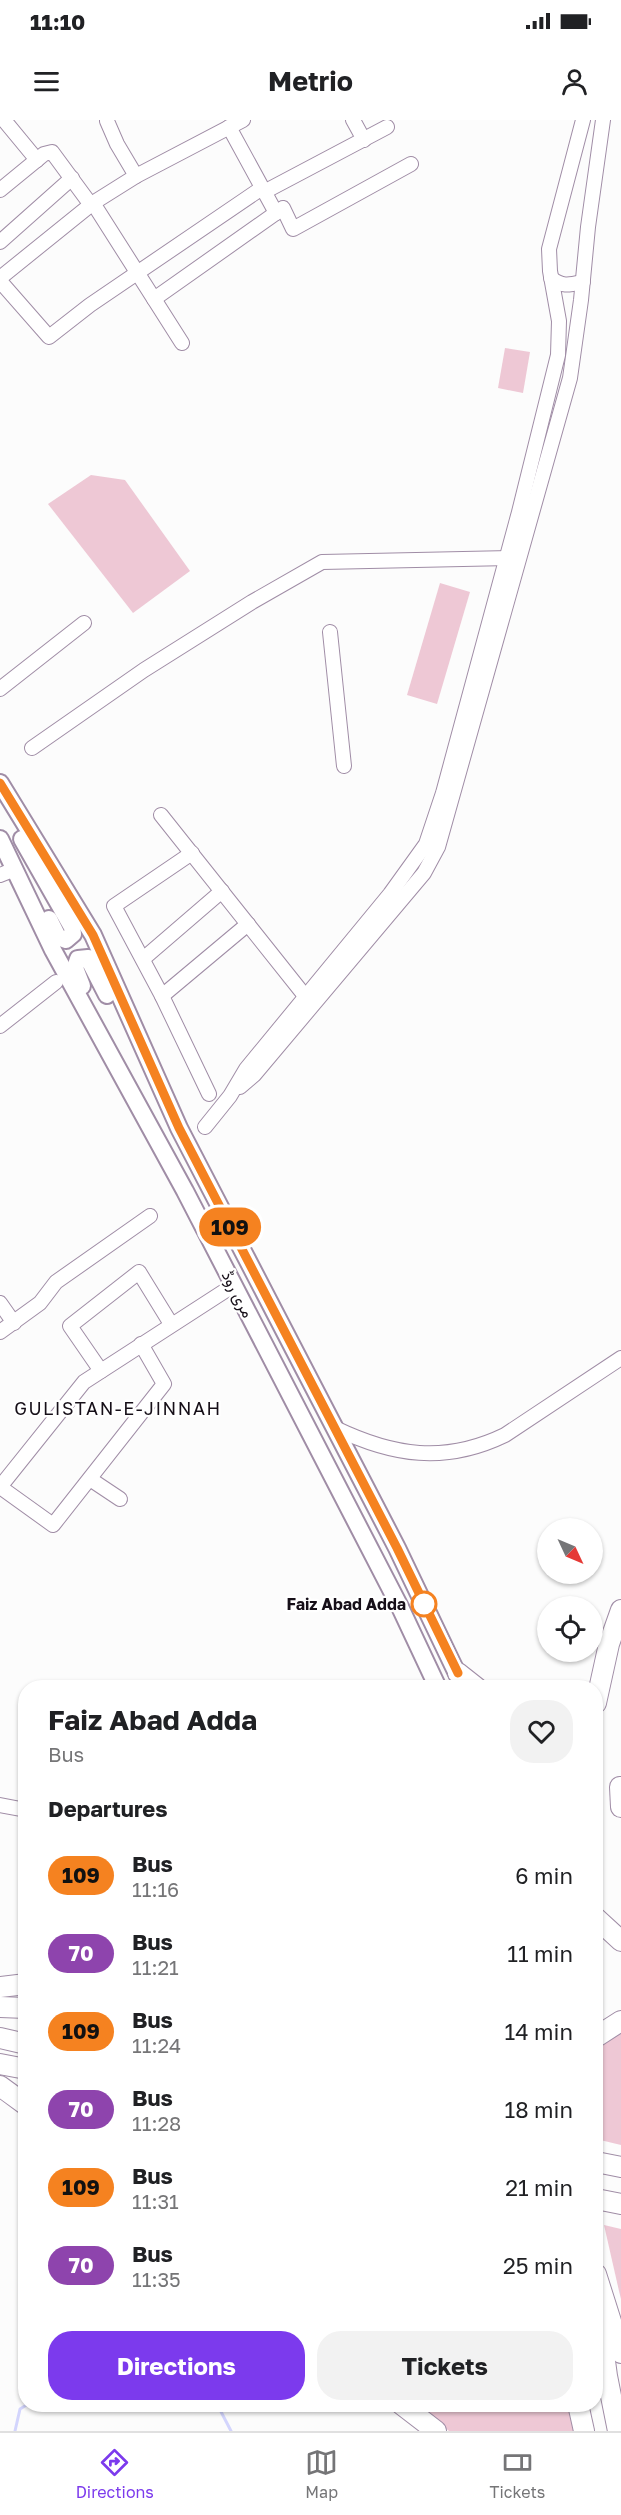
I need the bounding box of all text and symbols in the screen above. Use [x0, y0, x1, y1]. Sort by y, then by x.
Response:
text: 11:10 [30, 8, 85, 35]
icon: menu [30, 65, 63, 98]
text: Metrio [268, 65, 353, 97]
icon: person [558, 65, 591, 98]
line badge: 109 [196, 1208, 264, 1246]
text: 109 [211, 1214, 249, 1240]
street label: مری روڈ [217, 1267, 258, 1321]
district label: GULISTAN-E-JINNAH [14, 1397, 222, 1419]
north arrow [537, 1518, 603, 1584]
map controls [537, 1518, 603, 1662]
marker: Faiz Abad Adda [411, 1591, 437, 1617]
place label: Faiz Abad Adda [287, 1594, 406, 1614]
button: locate [537, 1596, 603, 1662]
button: heart [510, 1700, 573, 1763]
text: Faiz Abad Adda [48, 1703, 257, 1736]
text: Bus [48, 1742, 84, 1766]
text: Departures [48, 1795, 167, 1822]
text: Bus [132, 1850, 173, 1877]
text: 109 [62, 1862, 100, 1888]
text: 6 min [515, 1862, 573, 1889]
text: 11:16 [132, 1877, 179, 1901]
text: Bus [132, 1928, 173, 1955]
text: 70 [68, 1940, 94, 1966]
text: 11 min [507, 1940, 573, 1967]
text: 11:21 [132, 1955, 179, 1979]
text: Bus [132, 2006, 173, 2033]
text: 109 [62, 2018, 100, 2044]
text: 14 min [505, 2018, 573, 2045]
text: 11:24 [132, 2033, 181, 2057]
text: Bus [132, 2084, 173, 2111]
text: 70 [68, 2096, 94, 2122]
text: 18 min [505, 2096, 573, 2123]
text: 11:28 [132, 2111, 181, 2135]
text: Bus [132, 2162, 173, 2189]
text: 109 [62, 2174, 100, 2200]
text: 21 min [505, 2174, 573, 2201]
text: 11:31 [132, 2189, 179, 2213]
text: Bus [132, 2240, 173, 2267]
text: 70 [68, 2252, 94, 2278]
text: 25 min [503, 2252, 573, 2279]
text: 11:35 [132, 2267, 181, 2291]
button: Directions [48, 2331, 305, 2400]
button: Tickets [317, 2331, 573, 2400]
tab: Directions [76, 2446, 154, 2502]
tab: Map [305, 2446, 338, 2502]
tab: Tickets [490, 2446, 545, 2502]

